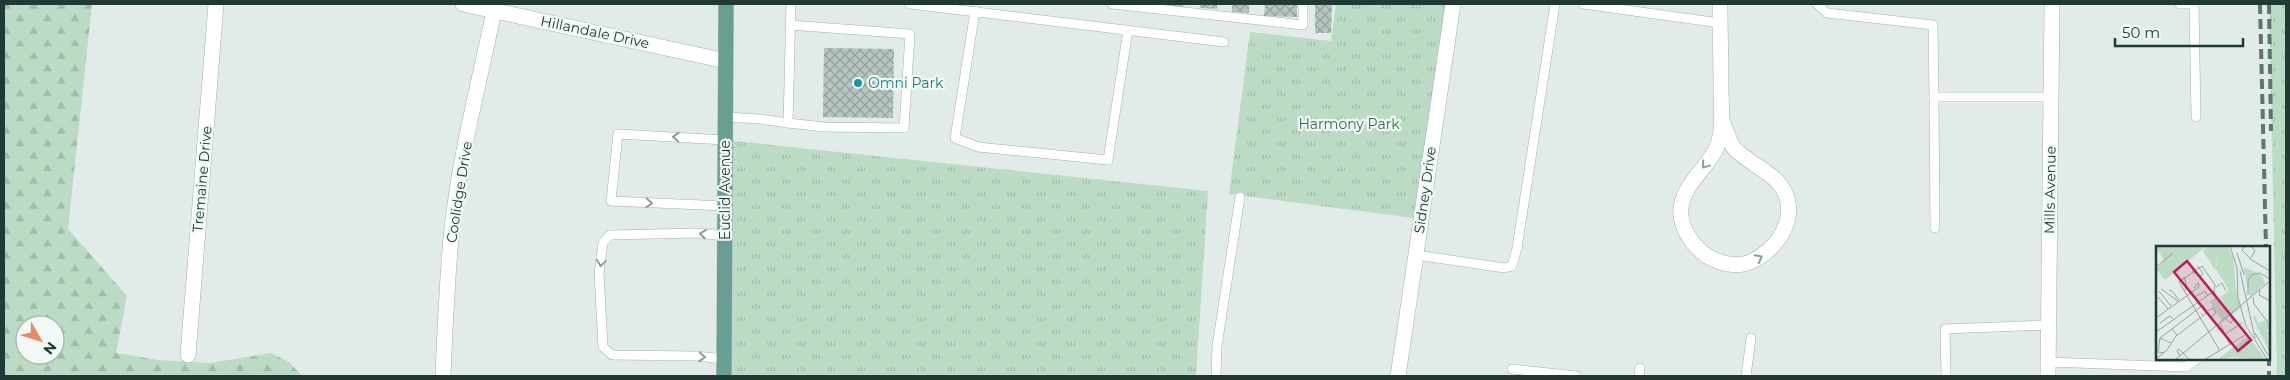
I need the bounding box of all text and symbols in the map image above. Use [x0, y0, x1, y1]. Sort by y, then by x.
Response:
street label: Hillandale Drive [539, 12, 651, 52]
scale bar [2115, 15, 2242, 47]
text: 50 m [2122, 23, 2160, 42]
place label: Omni Park [868, 74, 944, 92]
marker: Omni Park [852, 77, 864, 89]
park label: Harmony Park [1298, 115, 1400, 133]
street label: Tremaine Drive [188, 125, 216, 233]
one-way arrow [672, 132, 680, 143]
street label: Coolidge Drive [442, 140, 476, 244]
street label: Euclid Avenue [716, 140, 734, 240]
street label: Sidney Drive [1410, 145, 1440, 235]
street label: Mills Avenue [2040, 146, 2060, 234]
one-way arrow [1702, 159, 1711, 169]
one-way arrow [645, 197, 653, 208]
one-way arrow [698, 229, 706, 240]
inset map [2156, 246, 2270, 360]
one-way arrow [1754, 254, 1763, 264]
one-way arrow [596, 259, 607, 267]
north arrow [15, 315, 65, 365]
text: N [40, 338, 61, 358]
one-way arrow [698, 351, 706, 362]

